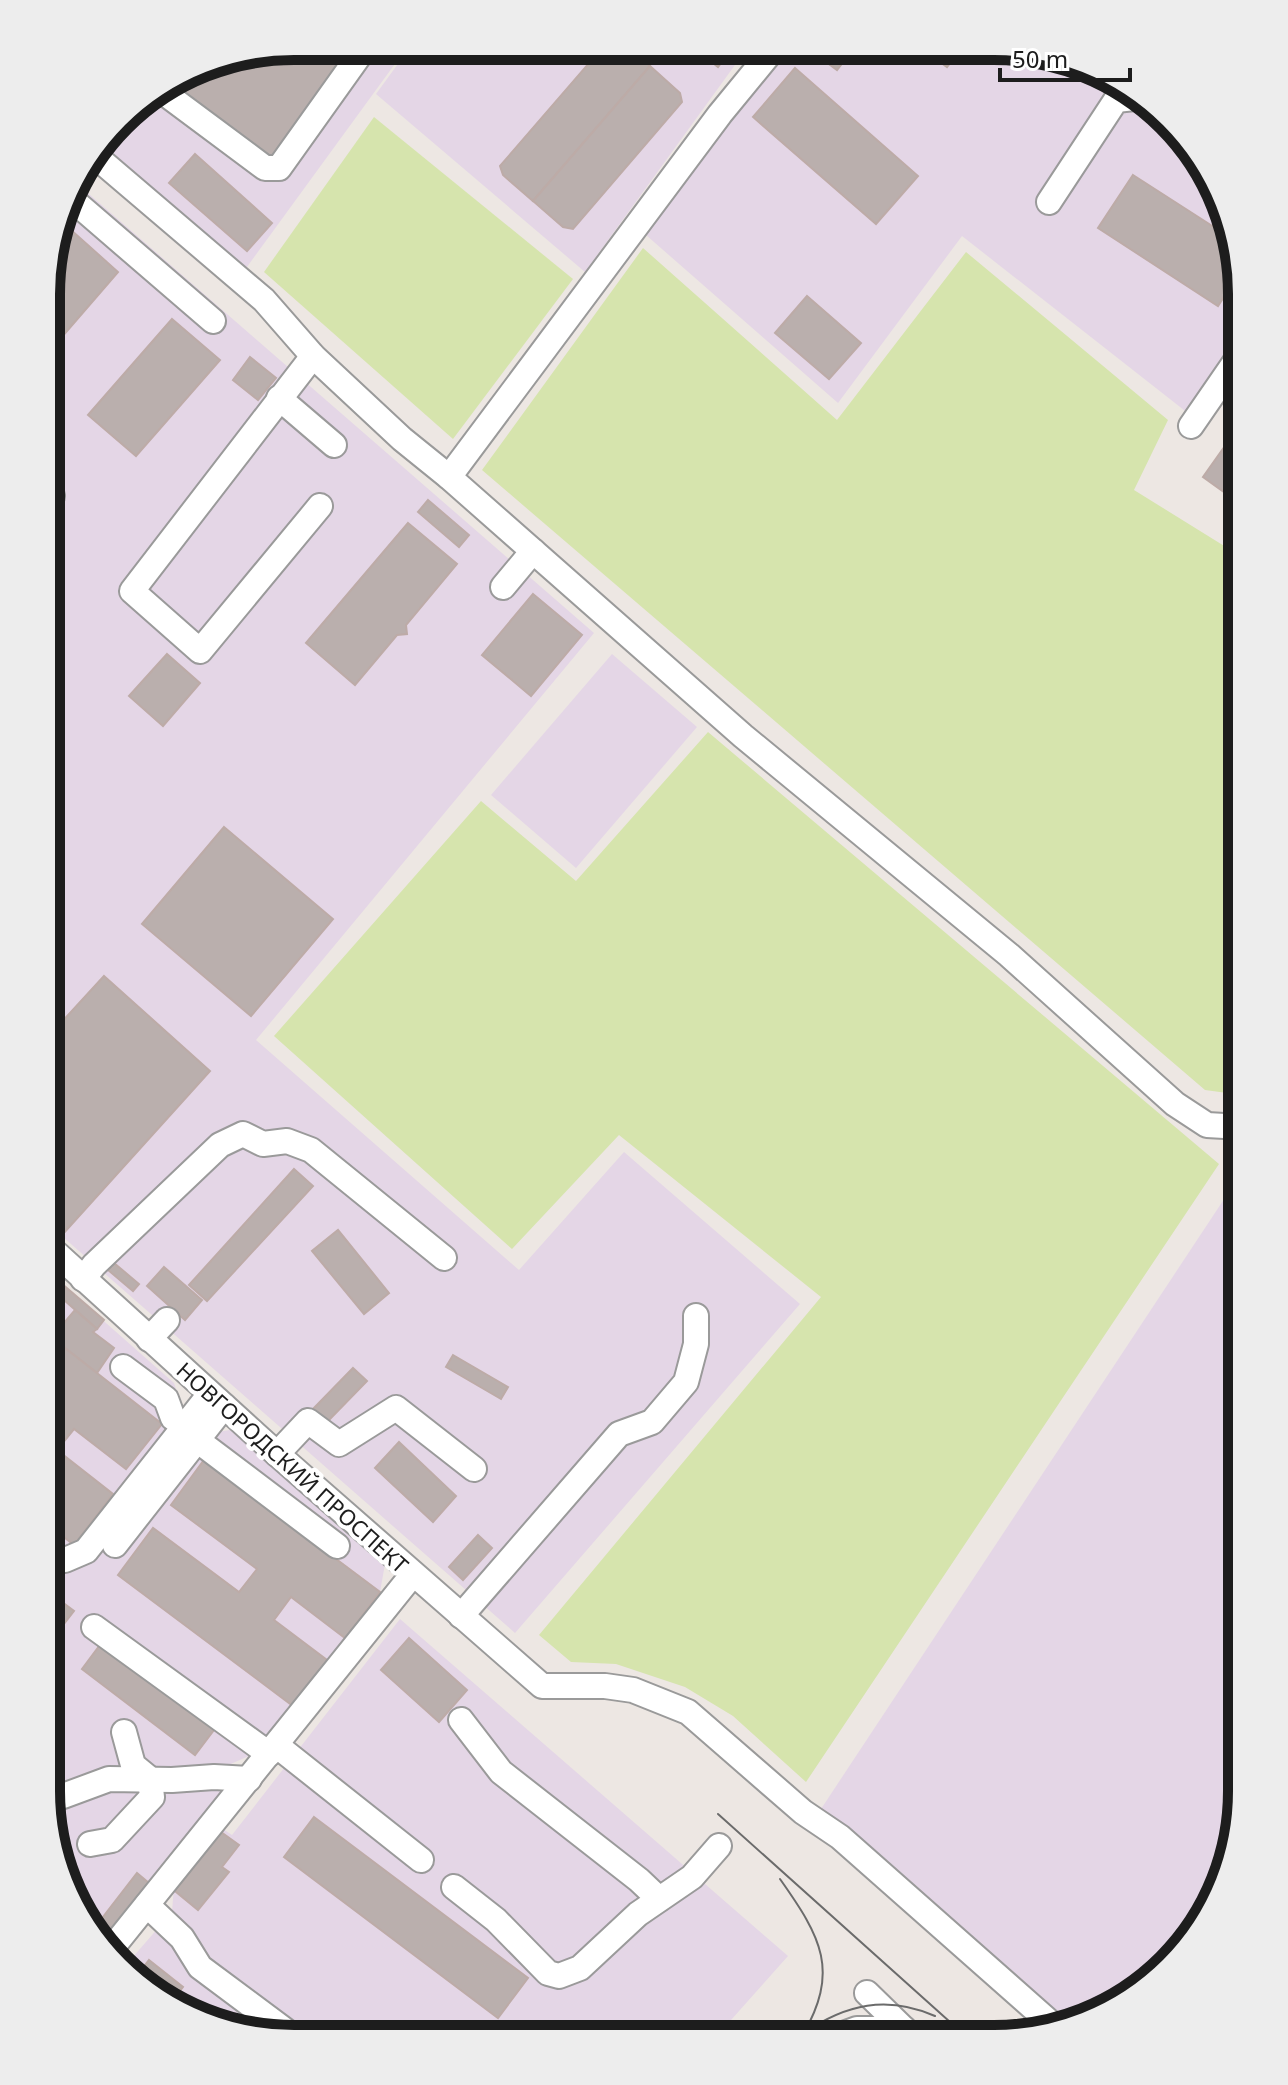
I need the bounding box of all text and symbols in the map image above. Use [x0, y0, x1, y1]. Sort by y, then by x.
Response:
scale bar [1000, 32, 1130, 82]
text: 50 m [1012, 42, 1068, 75]
street label: НОВГОРОДСКИЙ ПРОСПЕКТ [171, 1355, 415, 1579]

